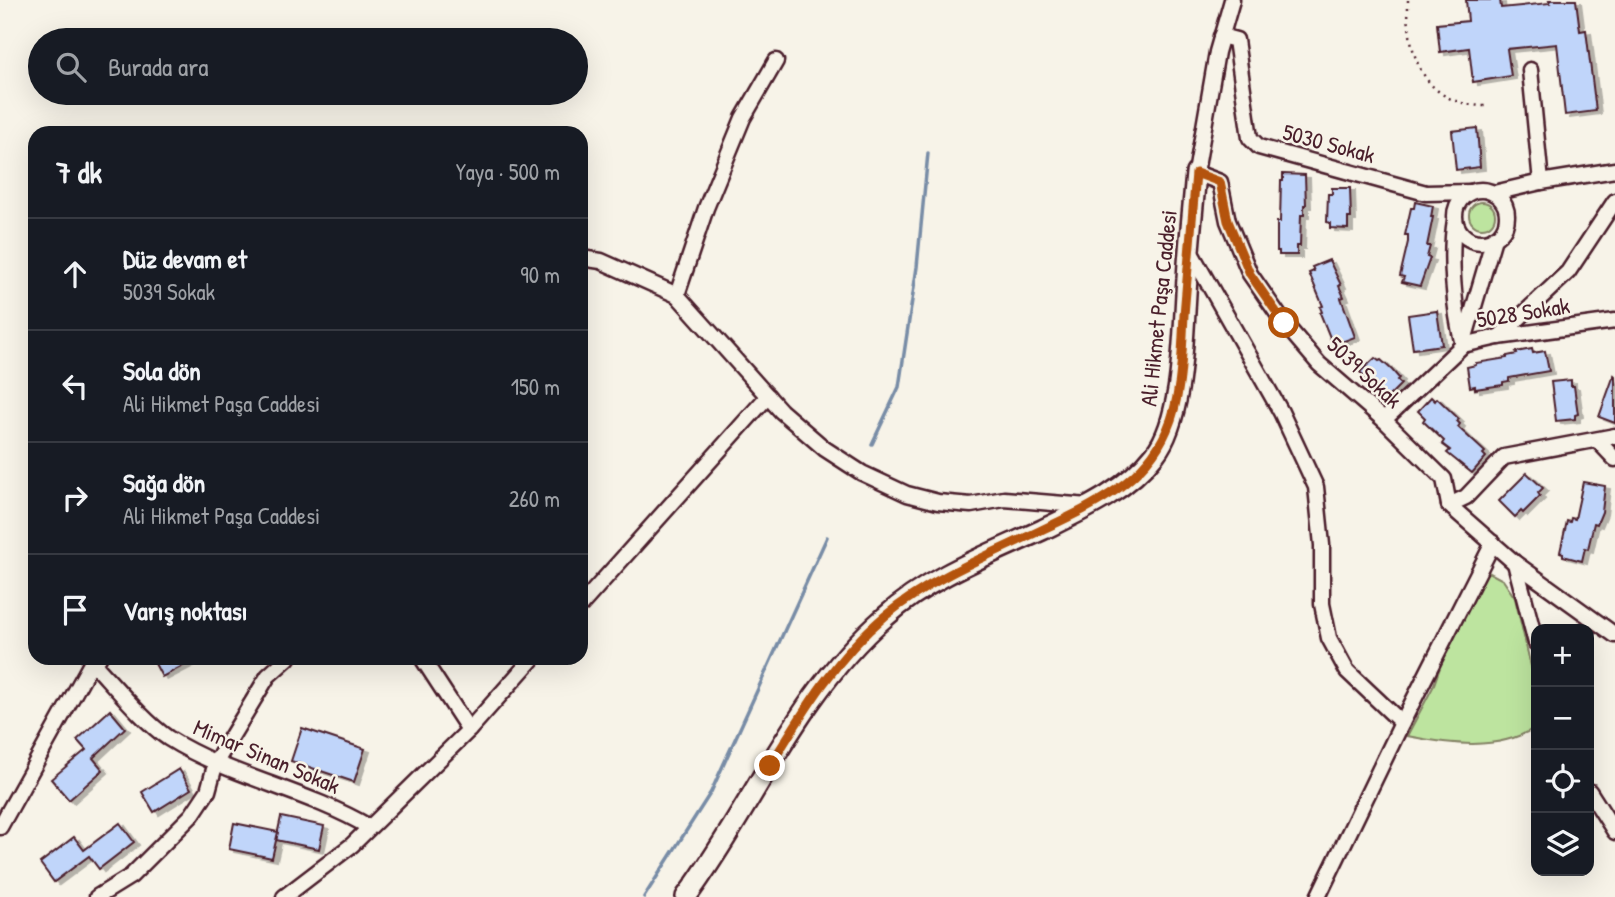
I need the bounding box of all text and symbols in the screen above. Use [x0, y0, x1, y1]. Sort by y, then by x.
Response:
search box [28, 28, 588, 105]
icon: search [52, 48, 90, 86]
text: Burada ara [108, 49, 209, 84]
street label: 5030 Sokak [1280, 116, 1379, 170]
text: 7 dk [56, 152, 102, 192]
text: Yaya · 500 m [456, 156, 560, 187]
street label: Ali Hikmet Paşa Caddesi [1132, 208, 1184, 408]
text: Düz devam et [123, 241, 247, 276]
icon: ahead [56, 255, 94, 293]
text: 90 m [520, 259, 560, 290]
text: 5039 Sokak [123, 276, 215, 307]
street label: 5028 Sokak [1474, 289, 1572, 335]
route start [1268, 307, 1299, 338]
street label: 5039 Sokak [1321, 329, 1410, 415]
text: Sola dön [123, 353, 201, 388]
icon: left [56, 367, 94, 405]
text: 150 m [511, 371, 560, 402]
text: Ali Hikmet Paşa Caddesi [123, 388, 320, 419]
text: Sağa dön [123, 465, 205, 500]
icon: right [56, 479, 94, 517]
text: 260 m [509, 483, 560, 514]
text: Ali Hikmet Paşa Caddesi [123, 500, 320, 531]
icon: arrive [56, 591, 94, 629]
text: Varış noktası [123, 593, 248, 628]
map controls [1531, 624, 1594, 876]
button: + [1531, 624, 1594, 687]
button: − [1531, 687, 1594, 750]
street label: Mimar Sinan Sokak [189, 711, 345, 801]
route end [754, 750, 785, 781]
button: locate [1531, 750, 1594, 813]
button: layers [1531, 813, 1594, 876]

